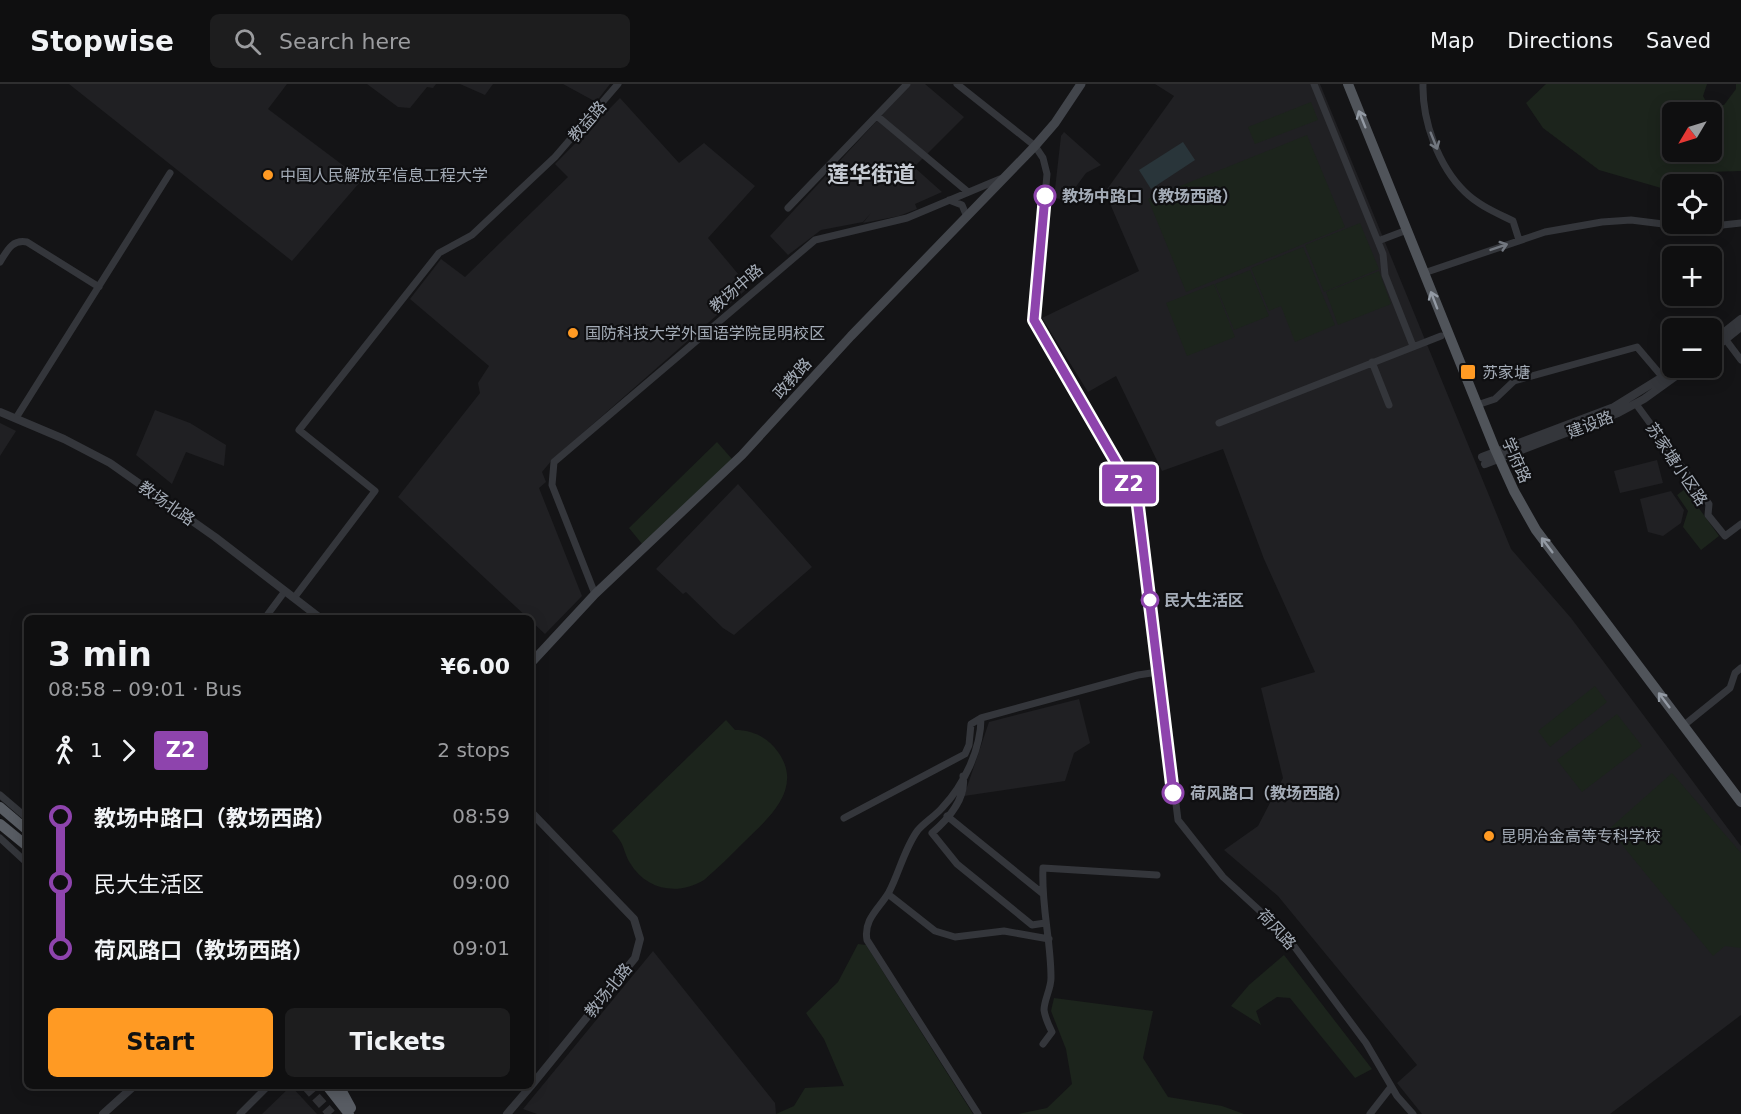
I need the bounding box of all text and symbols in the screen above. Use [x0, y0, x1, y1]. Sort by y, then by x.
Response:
search box [210, 14, 630, 68]
text: Stopwise [30, 25, 174, 58]
icon: search [231, 25, 264, 58]
text: Search here [279, 29, 411, 54]
text: Map [1430, 29, 1474, 53]
text: Directions [1507, 29, 1613, 53]
text: Saved [1646, 29, 1711, 53]
street label: 教益路 [564, 97, 610, 146]
north arrow [1662, 102, 1722, 162]
map controls [1662, 102, 1722, 378]
one-way arrow [1356, 110, 1367, 129]
one-way arrow [1429, 131, 1440, 150]
district label: 莲华街道 [827, 162, 915, 187]
place label: 中国人民解放军信息工程大学 [280, 166, 488, 185]
marker: 中国人民解放军信息工程大学 [261, 168, 275, 182]
button: locate [1662, 174, 1722, 234]
marker: 教场中路口（教场西路） [1034, 185, 1056, 207]
place label: 教场中路口（教场西路） [1062, 187, 1238, 206]
one-way arrow [1489, 240, 1508, 251]
button: + [1662, 246, 1722, 306]
street label: 教场中路 [706, 260, 767, 317]
one-way arrow [1428, 291, 1439, 310]
button: − [1662, 318, 1722, 378]
place label: 国防科技大学外国语学院昆明校区 [585, 324, 825, 343]
marker: 国防科技大学外国语学院昆明校区 [566, 326, 580, 340]
street label: 政教路 [769, 354, 815, 403]
marker: 苏家塘 [1459, 363, 1477, 381]
place label: 苏家塘 [1482, 363, 1530, 382]
street label: 建设路 [1564, 407, 1616, 442]
street label: 苏家塘小区路 [1642, 419, 1711, 509]
street label: 学府路 [1498, 434, 1535, 486]
line badge: Z2 [1102, 464, 1156, 504]
text: Z2 [1114, 472, 1144, 496]
street label: 教场北路 [135, 477, 198, 530]
one-way arrow [1540, 537, 1553, 553]
marker: 民大生活区 [1141, 591, 1159, 609]
place label: 民大生活区 [1164, 591, 1244, 610]
text: 3 min [48, 635, 152, 674]
text: ¥6.00 [440, 654, 510, 679]
text: 08:58 – 09:01 · Bus [48, 677, 242, 701]
one-way arrow [1658, 693, 1671, 709]
icon: walk [48, 734, 81, 767]
icon: forward [112, 734, 145, 767]
text: 1 [90, 738, 103, 762]
text: Z2 [166, 738, 196, 762]
text: 2 stops [437, 738, 510, 762]
marker: 荷风路口（教场西路） [1162, 782, 1184, 804]
place label: 荷风路口（教场西路） [1190, 784, 1350, 803]
text: 08:59 [452, 804, 510, 828]
text: 教场中路口（教场西路） [94, 806, 336, 831]
place label: 昆明冶金高等专科学校 [1501, 827, 1661, 846]
marker: 昆明冶金高等专科学校 [1482, 829, 1496, 843]
text: 09:00 [452, 870, 510, 894]
text: 民大生活区 [94, 872, 204, 897]
street label: 荷风路 [1253, 905, 1300, 953]
text: 09:01 [452, 936, 510, 960]
text: 荷风路口（教场西路） [94, 938, 314, 963]
street label: 教场北路 [581, 959, 636, 1021]
button: Start [48, 1008, 273, 1077]
button: Tickets [285, 1008, 510, 1077]

